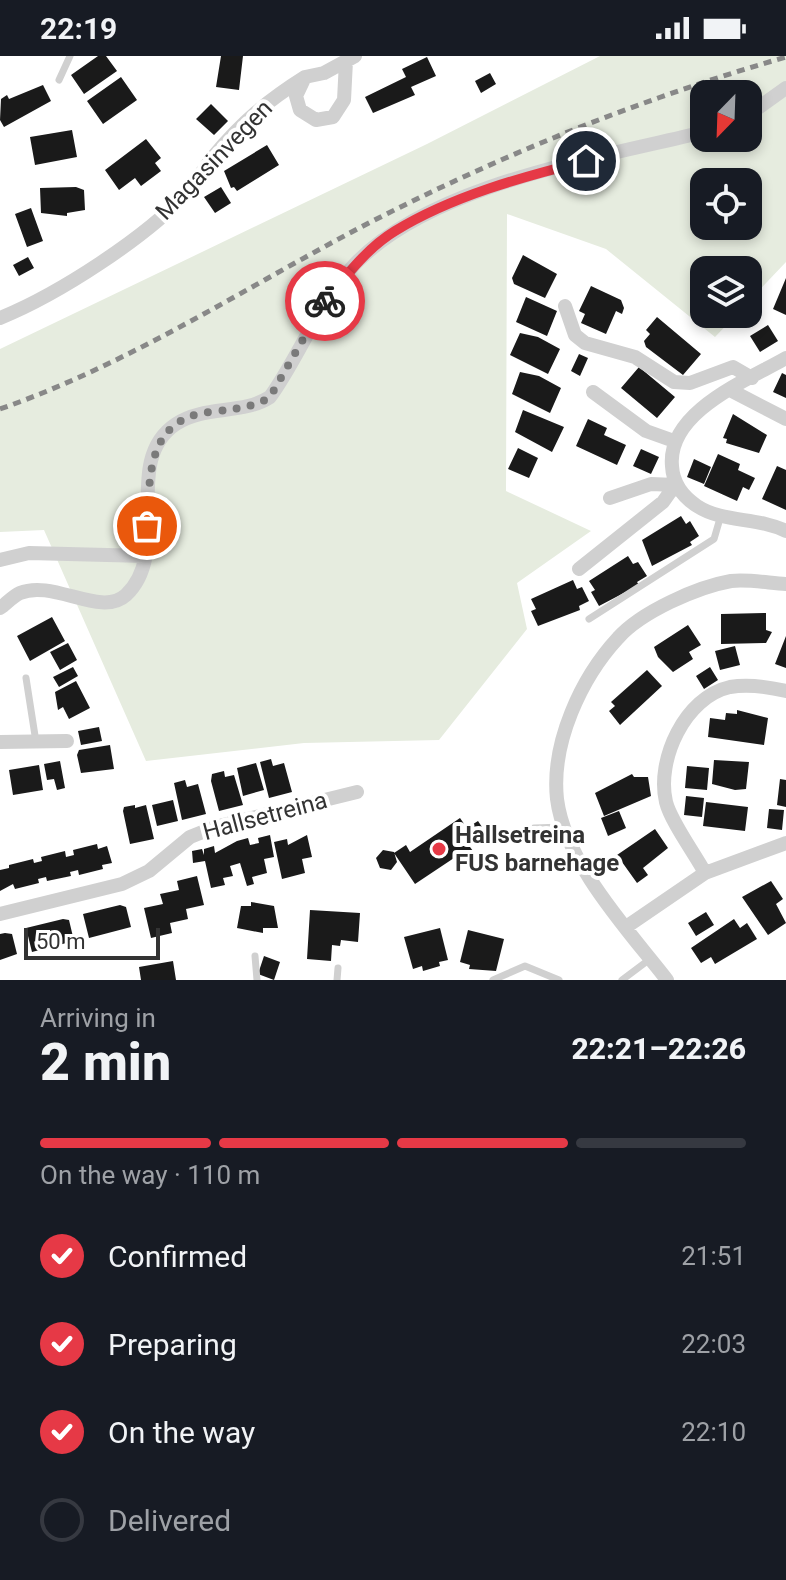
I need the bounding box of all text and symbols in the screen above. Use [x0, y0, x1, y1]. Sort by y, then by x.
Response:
text: 22:19 [40, 11, 117, 46]
north arrow [690, 80, 762, 152]
map controls [690, 80, 762, 328]
street label: Magasinvegen [150, 94, 278, 226]
pin [552, 127, 620, 195]
icon: home [564, 139, 608, 183]
button: locate [690, 168, 762, 240]
button: layers [690, 256, 762, 328]
courier [285, 261, 365, 341]
icon: bike [303, 279, 347, 323]
pin [113, 492, 181, 560]
icon: bag [125, 504, 169, 548]
street label: Hallsetreina [200, 786, 330, 846]
place label: Hallsetreina FUS barnehage [455, 821, 619, 877]
marker: Hallsetreina FUS barnehage [430, 840, 448, 858]
scale bar [24, 924, 160, 960]
text: 50 m [36, 929, 85, 954]
text: Arriving in [40, 1003, 156, 1033]
text: 22:21–22:26 [571, 1031, 746, 1066]
text: 2 min [40, 1032, 171, 1093]
text: On the way · 110 m [40, 1160, 260, 1190]
icon: check [40, 1234, 84, 1278]
text: Confirmed [108, 1239, 247, 1274]
text: 21:51 [681, 1241, 746, 1271]
icon: check [40, 1322, 84, 1366]
text: Preparing [108, 1327, 237, 1362]
text: 22:03 [681, 1329, 746, 1359]
icon: check [40, 1410, 84, 1454]
text: On the way [108, 1415, 255, 1450]
text: 22:10 [681, 1417, 746, 1447]
text: Delivered [108, 1503, 231, 1538]

